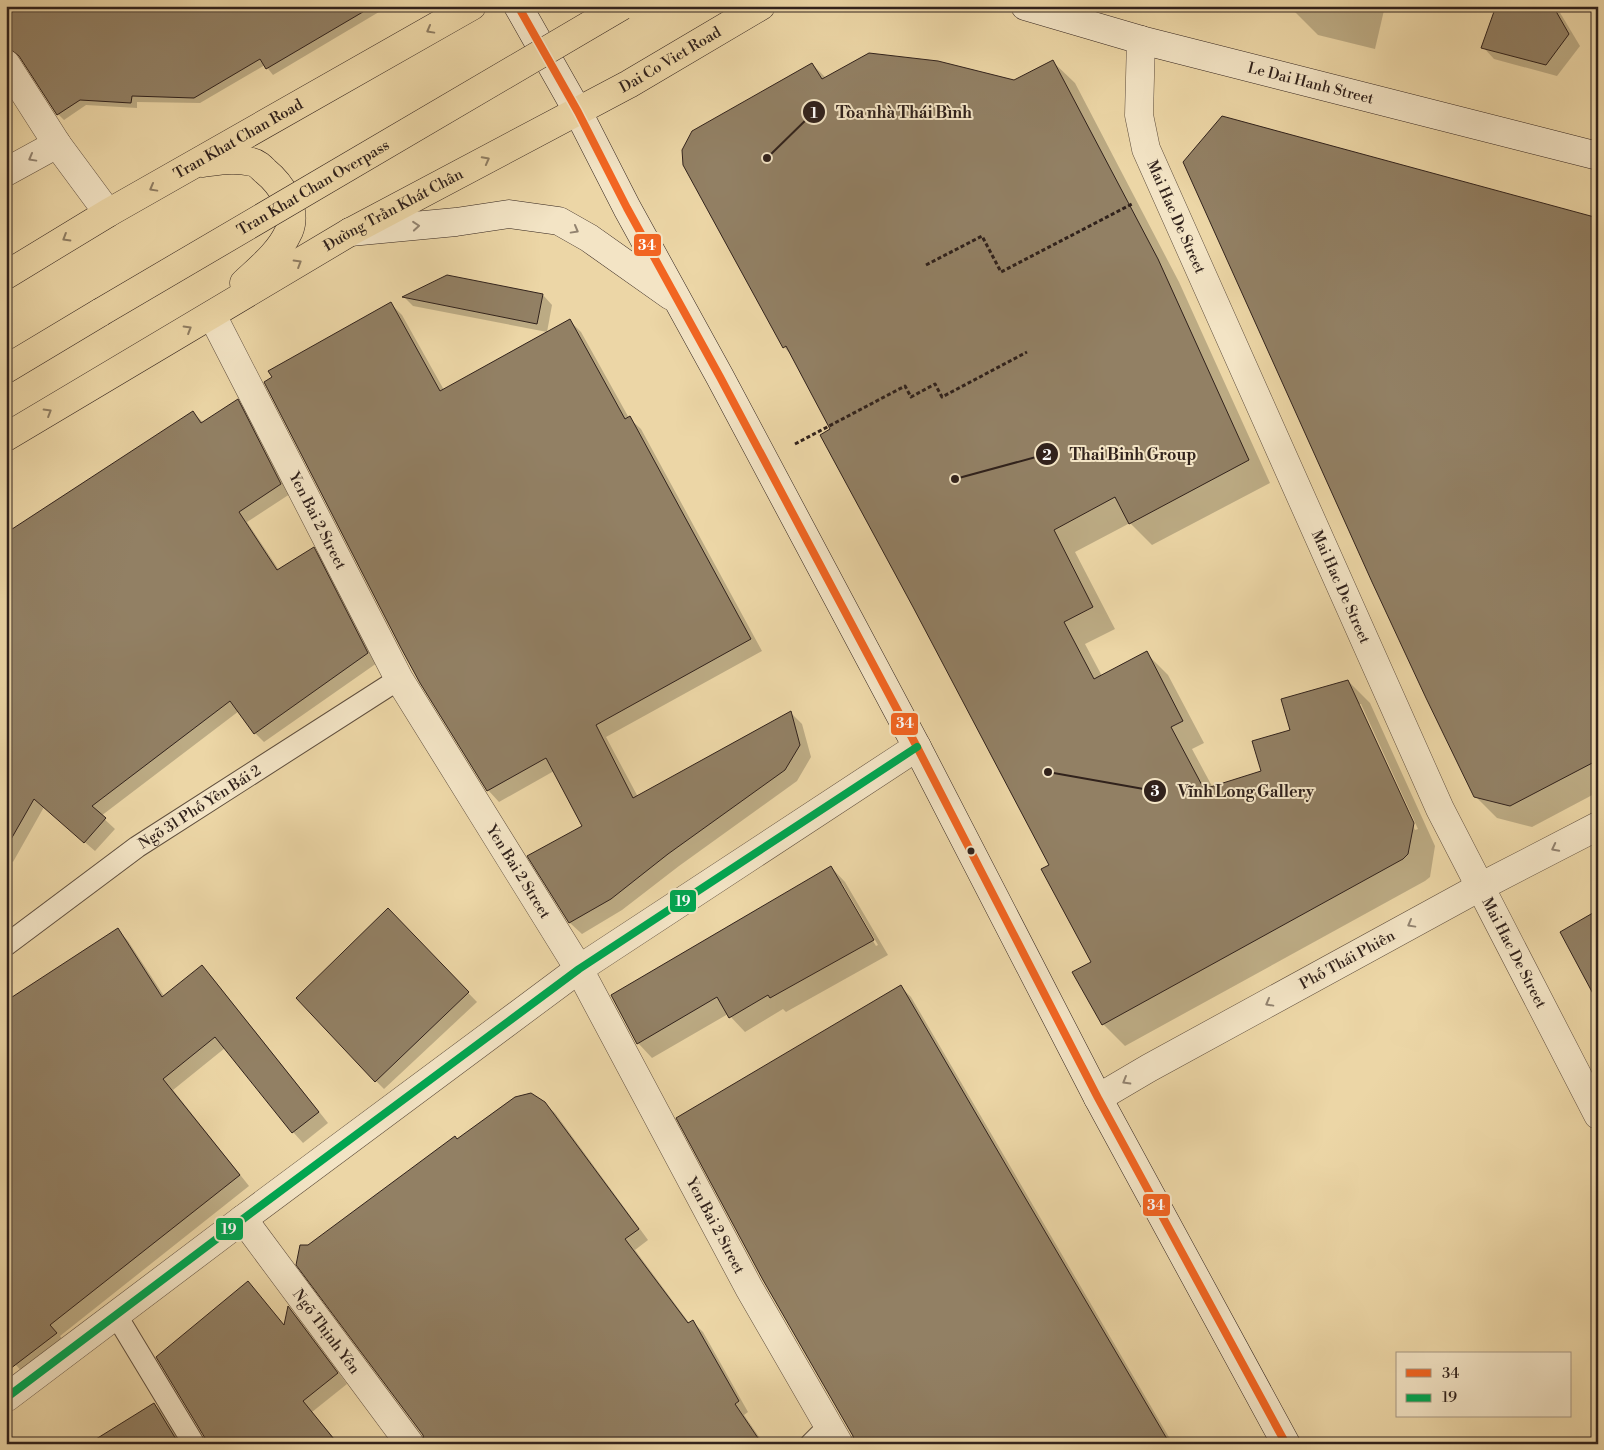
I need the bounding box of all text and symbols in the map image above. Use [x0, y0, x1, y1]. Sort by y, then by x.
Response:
street label: Dai Co Viet Road [616, 23, 725, 97]
one-way arrow [426, 24, 435, 34]
street label: Le Dai Hanh Street [1246, 58, 1376, 109]
street label: Tran Khat Chan Road [170, 95, 307, 184]
callout: Tòa nhà Thái Bình [801, 97, 982, 128]
text: Tòa nhà Thái Bình [836, 103, 972, 123]
text: 1 [810, 104, 818, 123]
street label: Tran Khat Chan Overpass [234, 136, 393, 240]
one-way arrow [28, 151, 37, 161]
one-way arrow [481, 156, 490, 166]
street label: Mai Hac De Street [1142, 157, 1210, 277]
street label: Đường Trần Khát Chân [320, 165, 467, 256]
one-way arrow [150, 181, 159, 191]
one-way arrow [412, 221, 420, 232]
one-way arrow [569, 224, 578, 234]
one-way arrow [63, 231, 72, 241]
line badge: 34 [633, 233, 662, 257]
text: 34 [638, 237, 656, 255]
one-way arrow [293, 259, 302, 269]
one-way arrow [182, 326, 191, 336]
one-way arrow [43, 409, 52, 419]
callout: Thai Binh Group [1035, 439, 1207, 470]
text: Thai Binh Group [1070, 445, 1196, 465]
text: 2 [1042, 446, 1052, 465]
street label: Yen Bai 2 Street [284, 468, 350, 573]
street label: Mai Hac De Street [1307, 527, 1374, 647]
line badge: 34 [890, 712, 919, 736]
text: 34 [896, 715, 914, 733]
street label: Ngõ 31 Phố Yên Bái 2 [135, 761, 265, 854]
callout: Vĩnh Long Gallery [1143, 776, 1324, 807]
text: 3 [1150, 782, 1160, 801]
text: Vĩnh Long Gallery [1177, 782, 1315, 802]
street label: Yen Bai 2 Street [481, 821, 555, 923]
one-way arrow [1551, 842, 1560, 852]
unlabelled marker [966, 846, 976, 856]
line badge: 19 [669, 889, 697, 913]
text: 19 [675, 893, 691, 911]
street label: Mai Hac De Street [1477, 894, 1551, 1012]
one-way arrow [1407, 918, 1416, 928]
street label: Phố Thái Phiên [1296, 926, 1399, 994]
one-way arrow [1265, 996, 1274, 1006]
one-way arrow [1123, 1075, 1132, 1085]
street label: Yen Bai 2 Street [681, 1173, 749, 1278]
line badge: 34 [1142, 1193, 1171, 1217]
text: 34 [1147, 1197, 1165, 1215]
line badge: 19 [215, 1217, 244, 1241]
text: 19 [221, 1221, 237, 1239]
street label: Ngõ Thịnh Yên [288, 1286, 364, 1378]
legend [1396, 1352, 1572, 1418]
text: 34 [1442, 1364, 1460, 1383]
text: 19 [1442, 1388, 1457, 1407]

